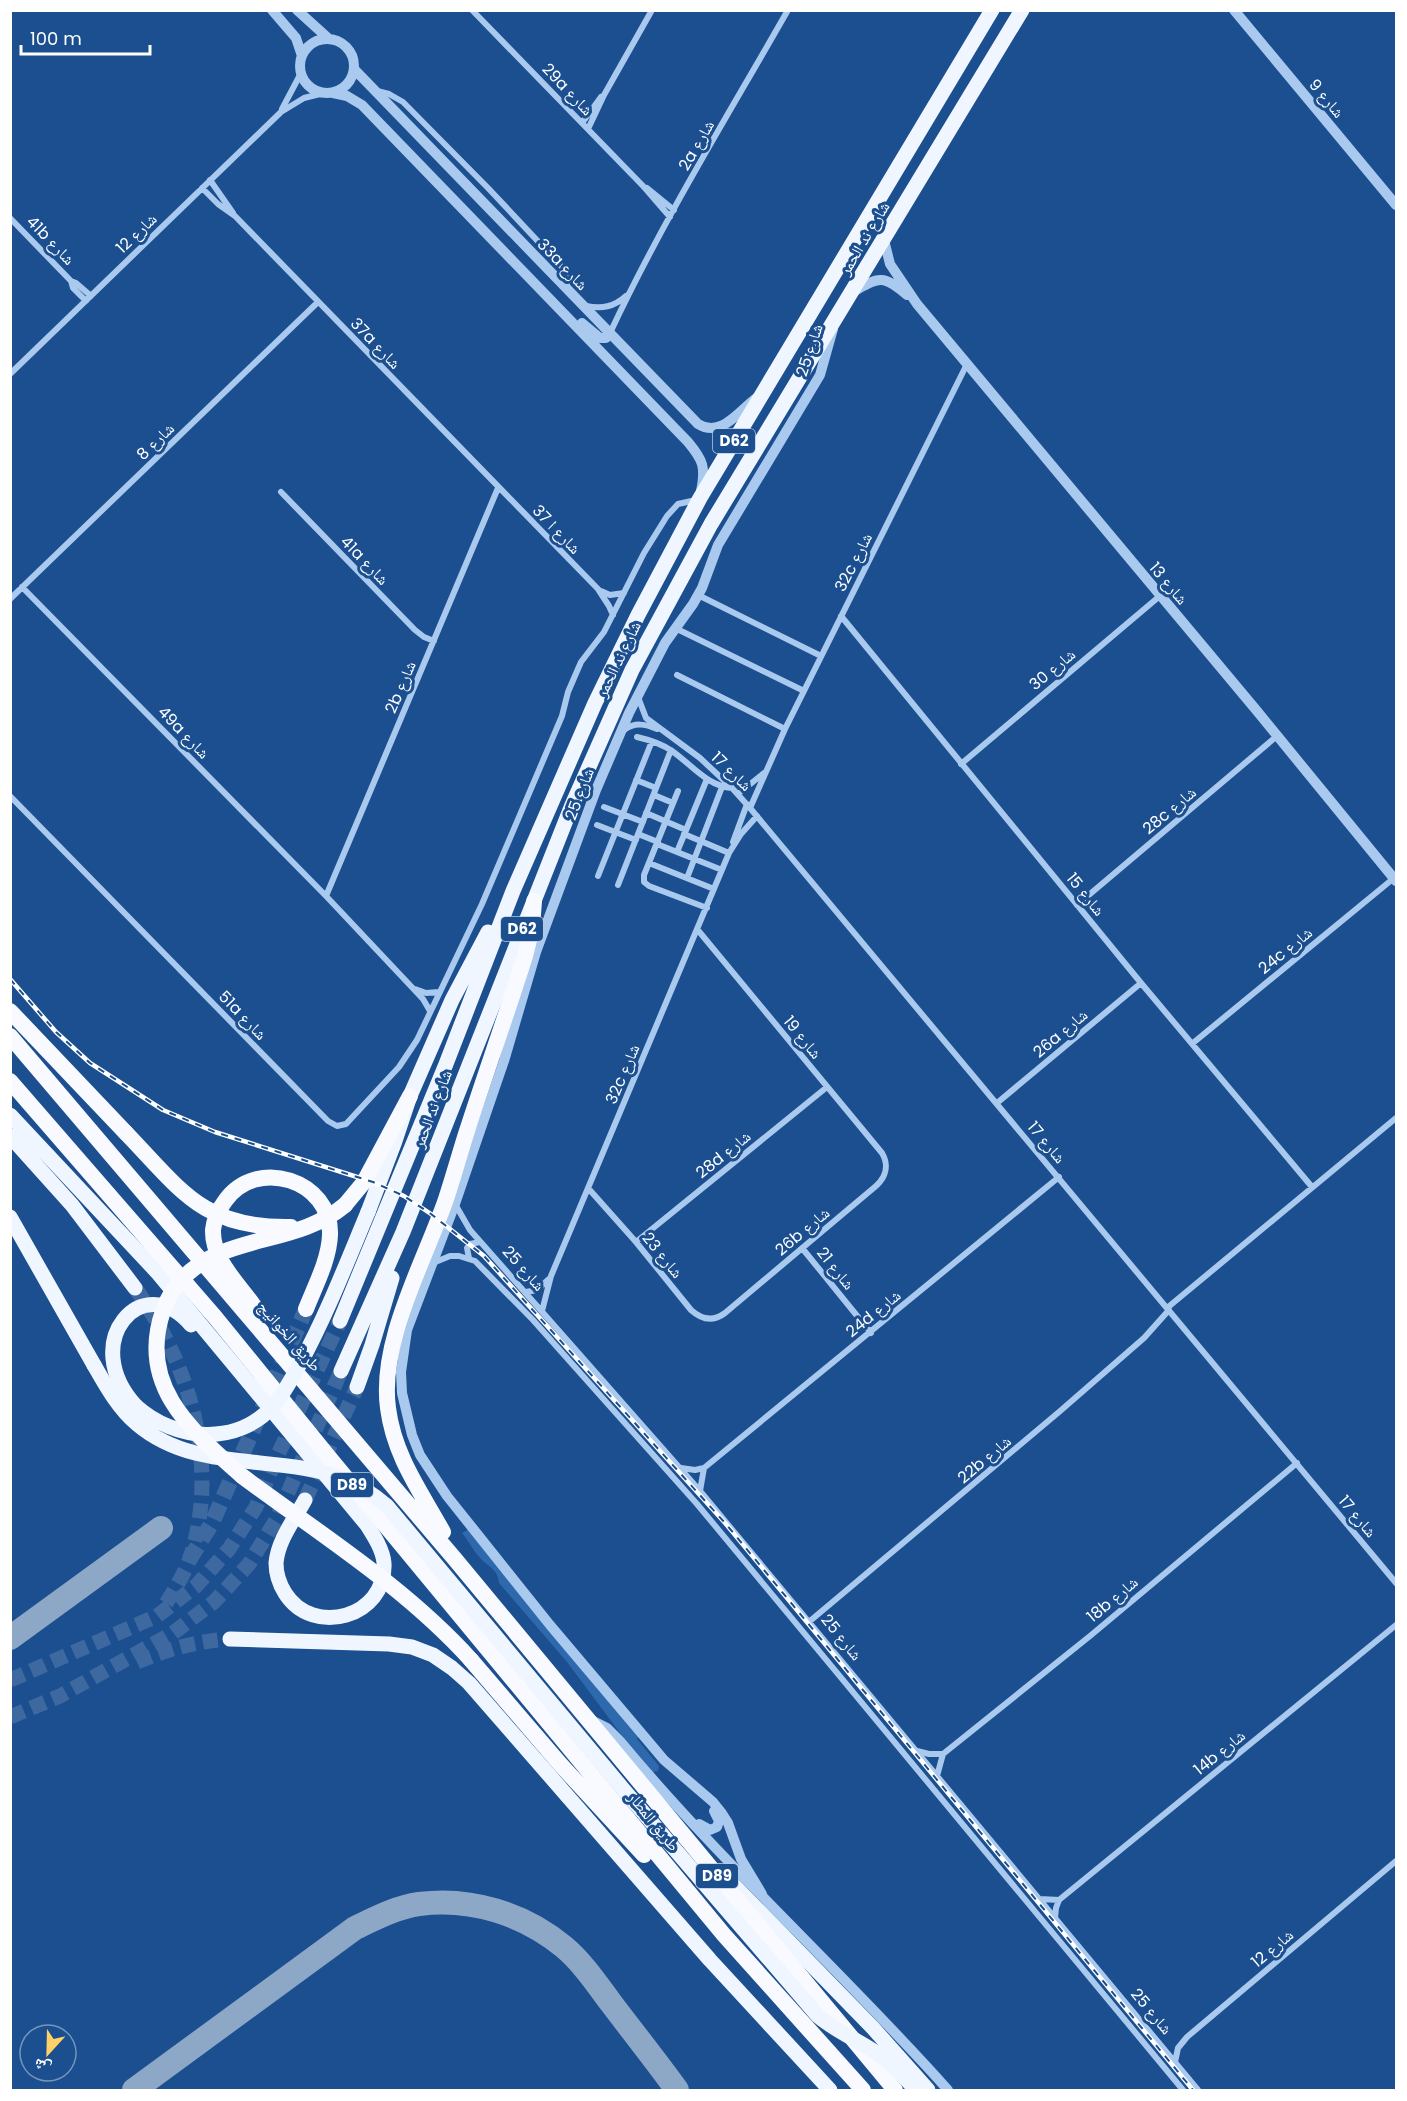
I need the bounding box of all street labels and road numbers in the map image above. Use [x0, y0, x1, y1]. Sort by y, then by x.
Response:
street label: 29a شارع [537, 58, 598, 121]
street label: شارع 9 [1303, 74, 1350, 123]
street label: 2a شارع [673, 116, 720, 175]
street label: شارع ند الحمر [833, 197, 895, 280]
street label: شارع 12 [111, 208, 162, 259]
street label: 41b شارع [21, 211, 80, 270]
street label: 33a شارع [532, 233, 593, 295]
street label: 37a شارع [345, 312, 406, 374]
street label: شارع 25 [790, 321, 829, 379]
street label: شارع 8 [131, 418, 179, 465]
road number: D62 [713, 429, 755, 453]
street label: شارع ا 37 [527, 499, 586, 559]
street label: 32c شارع [829, 529, 878, 596]
street label: 41a شارع [335, 531, 394, 590]
street label: شارع 13 [1144, 557, 1193, 610]
street label: شارع ند الحمر [590, 617, 647, 702]
street label: شارع 30 [1024, 643, 1080, 696]
street label: 2b شارع [379, 658, 422, 717]
street label: 49a شارع [153, 701, 215, 764]
street label: شارع 17 [706, 746, 757, 796]
street label: شارع 25 [559, 765, 600, 823]
street label: 28c شارع [1138, 781, 1201, 840]
street label: شارع 15 [1061, 868, 1110, 921]
road number: D62 [501, 917, 543, 941]
street label: 24c شارع [1253, 921, 1317, 979]
street label: 51a شارع [213, 986, 272, 1045]
street label: 26a شارع [1028, 1004, 1093, 1063]
street label: شارع 19 [778, 1011, 827, 1064]
street label: 32c شارع [600, 1041, 645, 1108]
street label: شارع ند الحمر [407, 1067, 458, 1152]
street label: شارع 17 [1022, 1116, 1071, 1168]
street label: 28d شارع [691, 1125, 756, 1184]
street label: 26b شارع [770, 1202, 835, 1261]
street label: شارع 23 [637, 1227, 688, 1283]
street label: شارع 25 [497, 1241, 550, 1296]
street label: شارع 21 [811, 1242, 860, 1295]
street label: 24d شارع [841, 1284, 906, 1343]
street label: طريق الخوانيج [252, 1296, 327, 1377]
street label: 22b شارع [952, 1430, 1016, 1489]
road number: D89 [331, 1473, 373, 1497]
street label: شارع 17 [1333, 1490, 1382, 1542]
street label: 18b شارع [1082, 1571, 1143, 1628]
street label: شارع 25 [816, 1609, 868, 1666]
street label: 14b شارع [1188, 1724, 1250, 1780]
street label: طريق المطار [622, 1786, 685, 1856]
road number: D89 [696, 1864, 738, 1888]
street label: شارع 12 [1246, 1924, 1298, 1973]
street label: شارع 25 [1125, 1983, 1178, 2039]

